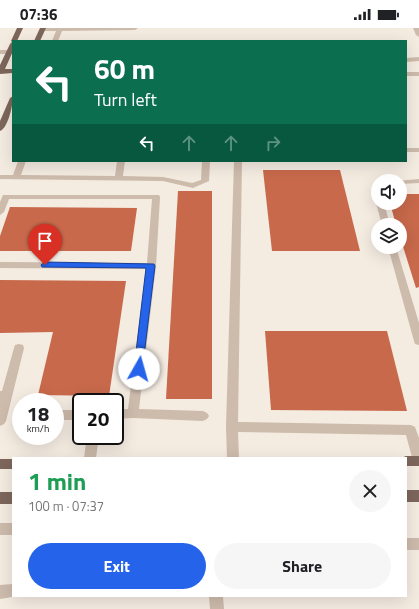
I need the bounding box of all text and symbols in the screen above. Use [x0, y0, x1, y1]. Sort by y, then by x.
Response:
text: 07:36 [20, 3, 57, 26]
text: 60 m [94, 47, 155, 90]
icon: left [28, 56, 80, 108]
text: Turn left [94, 86, 157, 113]
icon: left [136, 132, 158, 154]
icon: ahead [178, 132, 200, 154]
icon: ahead [220, 132, 242, 154]
icon: right [262, 132, 284, 154]
map controls [371, 174, 407, 254]
button: sound [371, 174, 407, 210]
button: layers [371, 218, 407, 254]
pin [28, 224, 62, 265]
icon: arrive [34, 230, 56, 252]
position arrow [118, 348, 160, 390]
speed limit sign: 20 [72, 393, 124, 445]
text: 18 [27, 398, 49, 429]
text: km/h [27, 421, 49, 436]
text: 1 min [28, 463, 86, 499]
button: close [349, 470, 391, 512]
text: 100 m · 07:37 [28, 496, 104, 516]
button: Exit [28, 543, 206, 589]
button: Share [214, 543, 391, 589]

